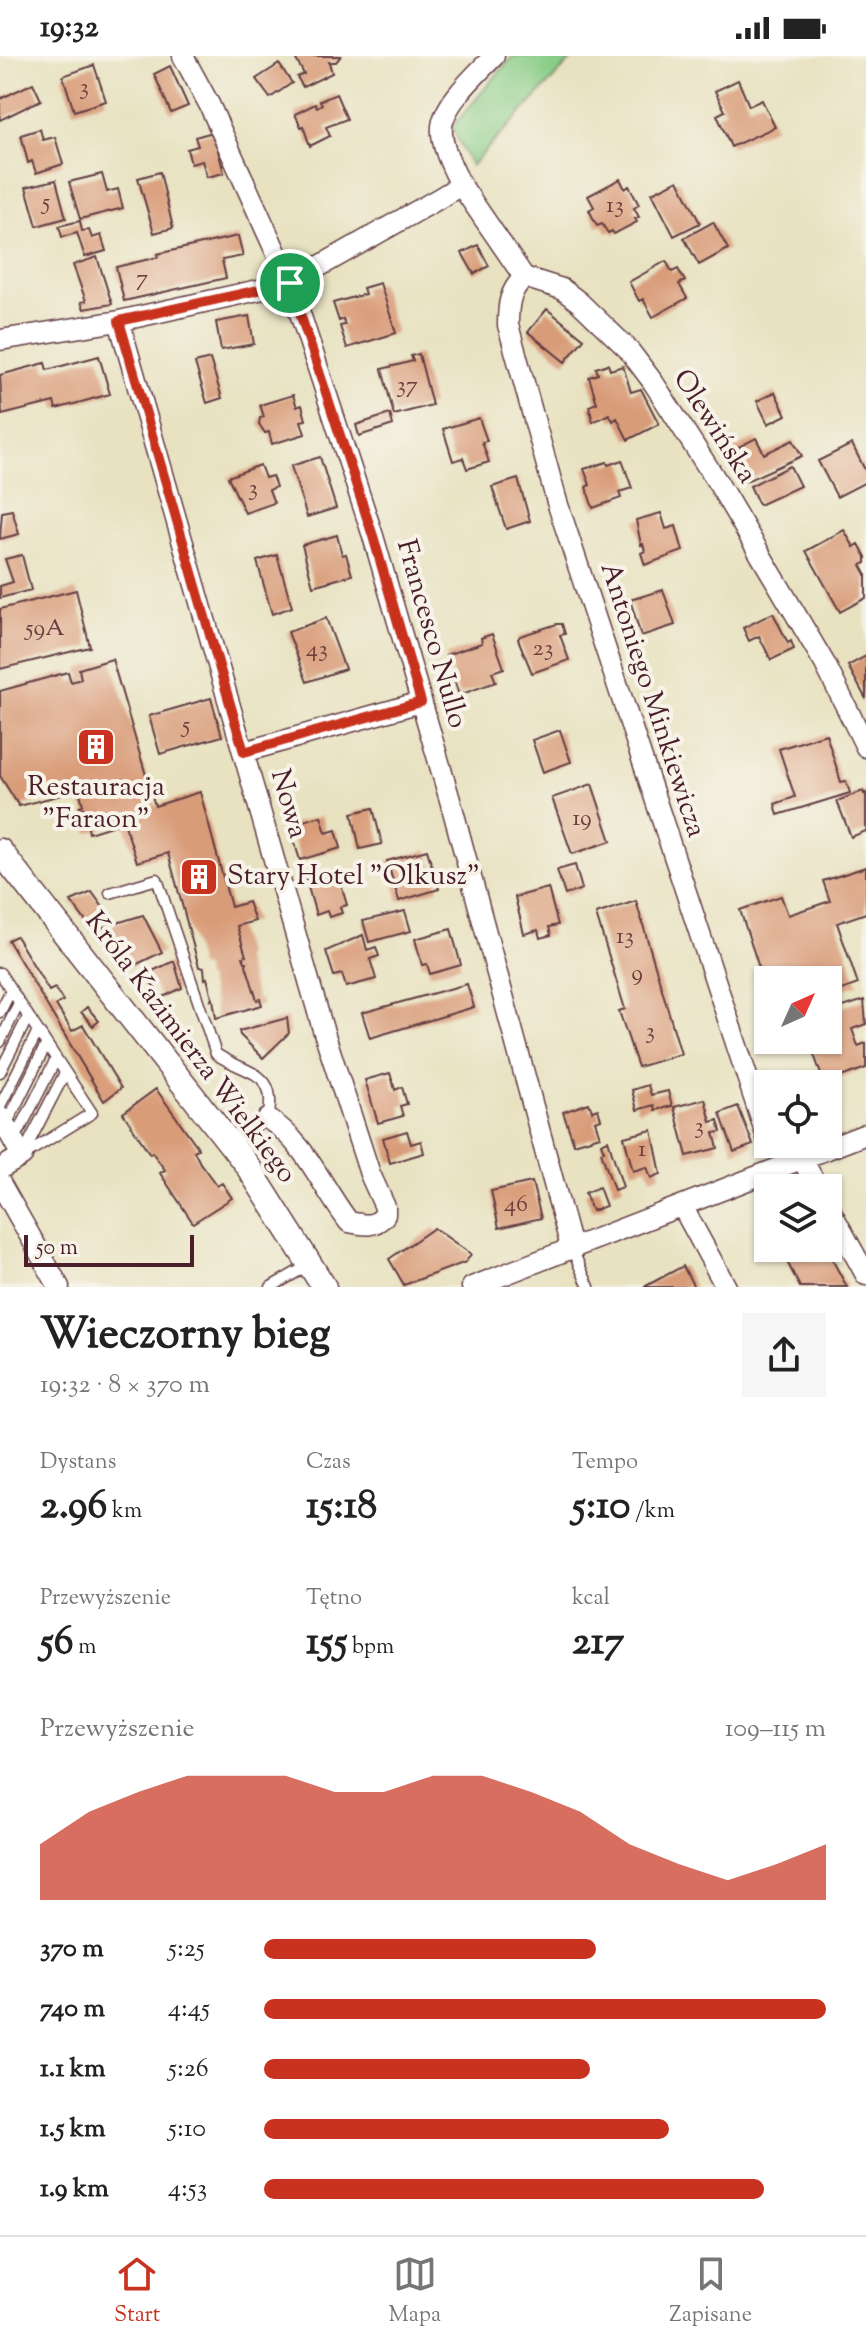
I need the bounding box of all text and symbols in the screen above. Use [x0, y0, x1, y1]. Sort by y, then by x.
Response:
text: 19:32 [40, 7, 98, 50]
house number: 3 [79, 71, 89, 105]
house number: 5 [40, 186, 50, 220]
house number: 13 [606, 189, 624, 223]
pin [256, 249, 324, 317]
icon: arrive [268, 261, 312, 305]
house number: 7 [136, 262, 148, 296]
street label: Olewińska [662, 362, 766, 492]
house number: 37 [396, 369, 418, 403]
house number: 3 [248, 472, 258, 506]
street label: Francesco Nullo [385, 535, 477, 733]
street label: Antoniego Minkiewicza [589, 557, 715, 843]
house number: 59A [23, 612, 65, 646]
house number: 23 [533, 632, 553, 666]
house number: 43 [306, 633, 328, 667]
house number: 5 [180, 709, 190, 743]
building icon: Restauracja "Faraon" [75, 726, 117, 768]
street label: Nowa [259, 765, 317, 843]
place label: Restauracja "Faraon" [27, 768, 165, 840]
house number: 19 [572, 802, 592, 836]
building icon: Stary Hotel "Olkusz" [178, 856, 220, 898]
place label: Stary Hotel "Olkusz" [227, 857, 480, 897]
street label: Króla Kazimierza Wielkiego [74, 904, 306, 1192]
house number: 13 [616, 920, 634, 954]
house number: 9 [631, 957, 643, 991]
north arrow [754, 966, 842, 1054]
map controls [754, 966, 842, 1262]
house number: 3 [645, 1015, 655, 1049]
button: locate [754, 1070, 842, 1158]
house number: 3 [694, 1110, 704, 1144]
house number: 1 [638, 1133, 646, 1167]
button: layers [754, 1174, 842, 1262]
house number: 46 [504, 1188, 528, 1222]
scale bar [24, 1231, 194, 1267]
text: 50 m [36, 1233, 78, 1265]
text: Wieczorny bieg [40, 1305, 331, 1368]
button: share [742, 1313, 826, 1397]
text: 19:32 · 8 × 370 m [40, 1367, 210, 1404]
text: Dystans [40, 1447, 116, 1479]
text: Czas [306, 1447, 351, 1479]
text: Tempo [572, 1447, 638, 1479]
text: 2.96 [40, 1479, 107, 1536]
text: 15:18 [306, 1479, 377, 1536]
text: 5:10 [572, 1479, 630, 1536]
text: km [107, 1496, 142, 1528]
text: /km [630, 1496, 675, 1528]
text: Przewyższenie [40, 1583, 171, 1615]
text: Tętno [306, 1583, 362, 1615]
text: kcal [572, 1583, 610, 1615]
text: 56 [40, 1615, 74, 1672]
text: 155 [306, 1615, 347, 1672]
text: 217 [572, 1615, 624, 1672]
text: m [74, 1632, 96, 1664]
text: bpm [347, 1632, 394, 1664]
text: Przewyższenie [40, 1711, 195, 1748]
text: 109–115 m [725, 1711, 826, 1748]
text: 370 m [40, 1931, 104, 1968]
text: 5:25 [168, 1931, 205, 1968]
text: 740 m [40, 1991, 105, 2028]
text: 4:45 [168, 1991, 210, 2028]
text: 1.1 km [40, 2051, 105, 2088]
text: 5:26 [168, 2051, 209, 2088]
text: 1.5 km [40, 2111, 106, 2148]
text: 5:10 [168, 2111, 206, 2148]
text: 1.9 km [40, 2171, 109, 2208]
text: 4:53 [168, 2171, 207, 2208]
tab: Start [114, 2252, 160, 2332]
tab: Mapa [389, 2252, 441, 2332]
tab: Zapisane [669, 2252, 752, 2332]

